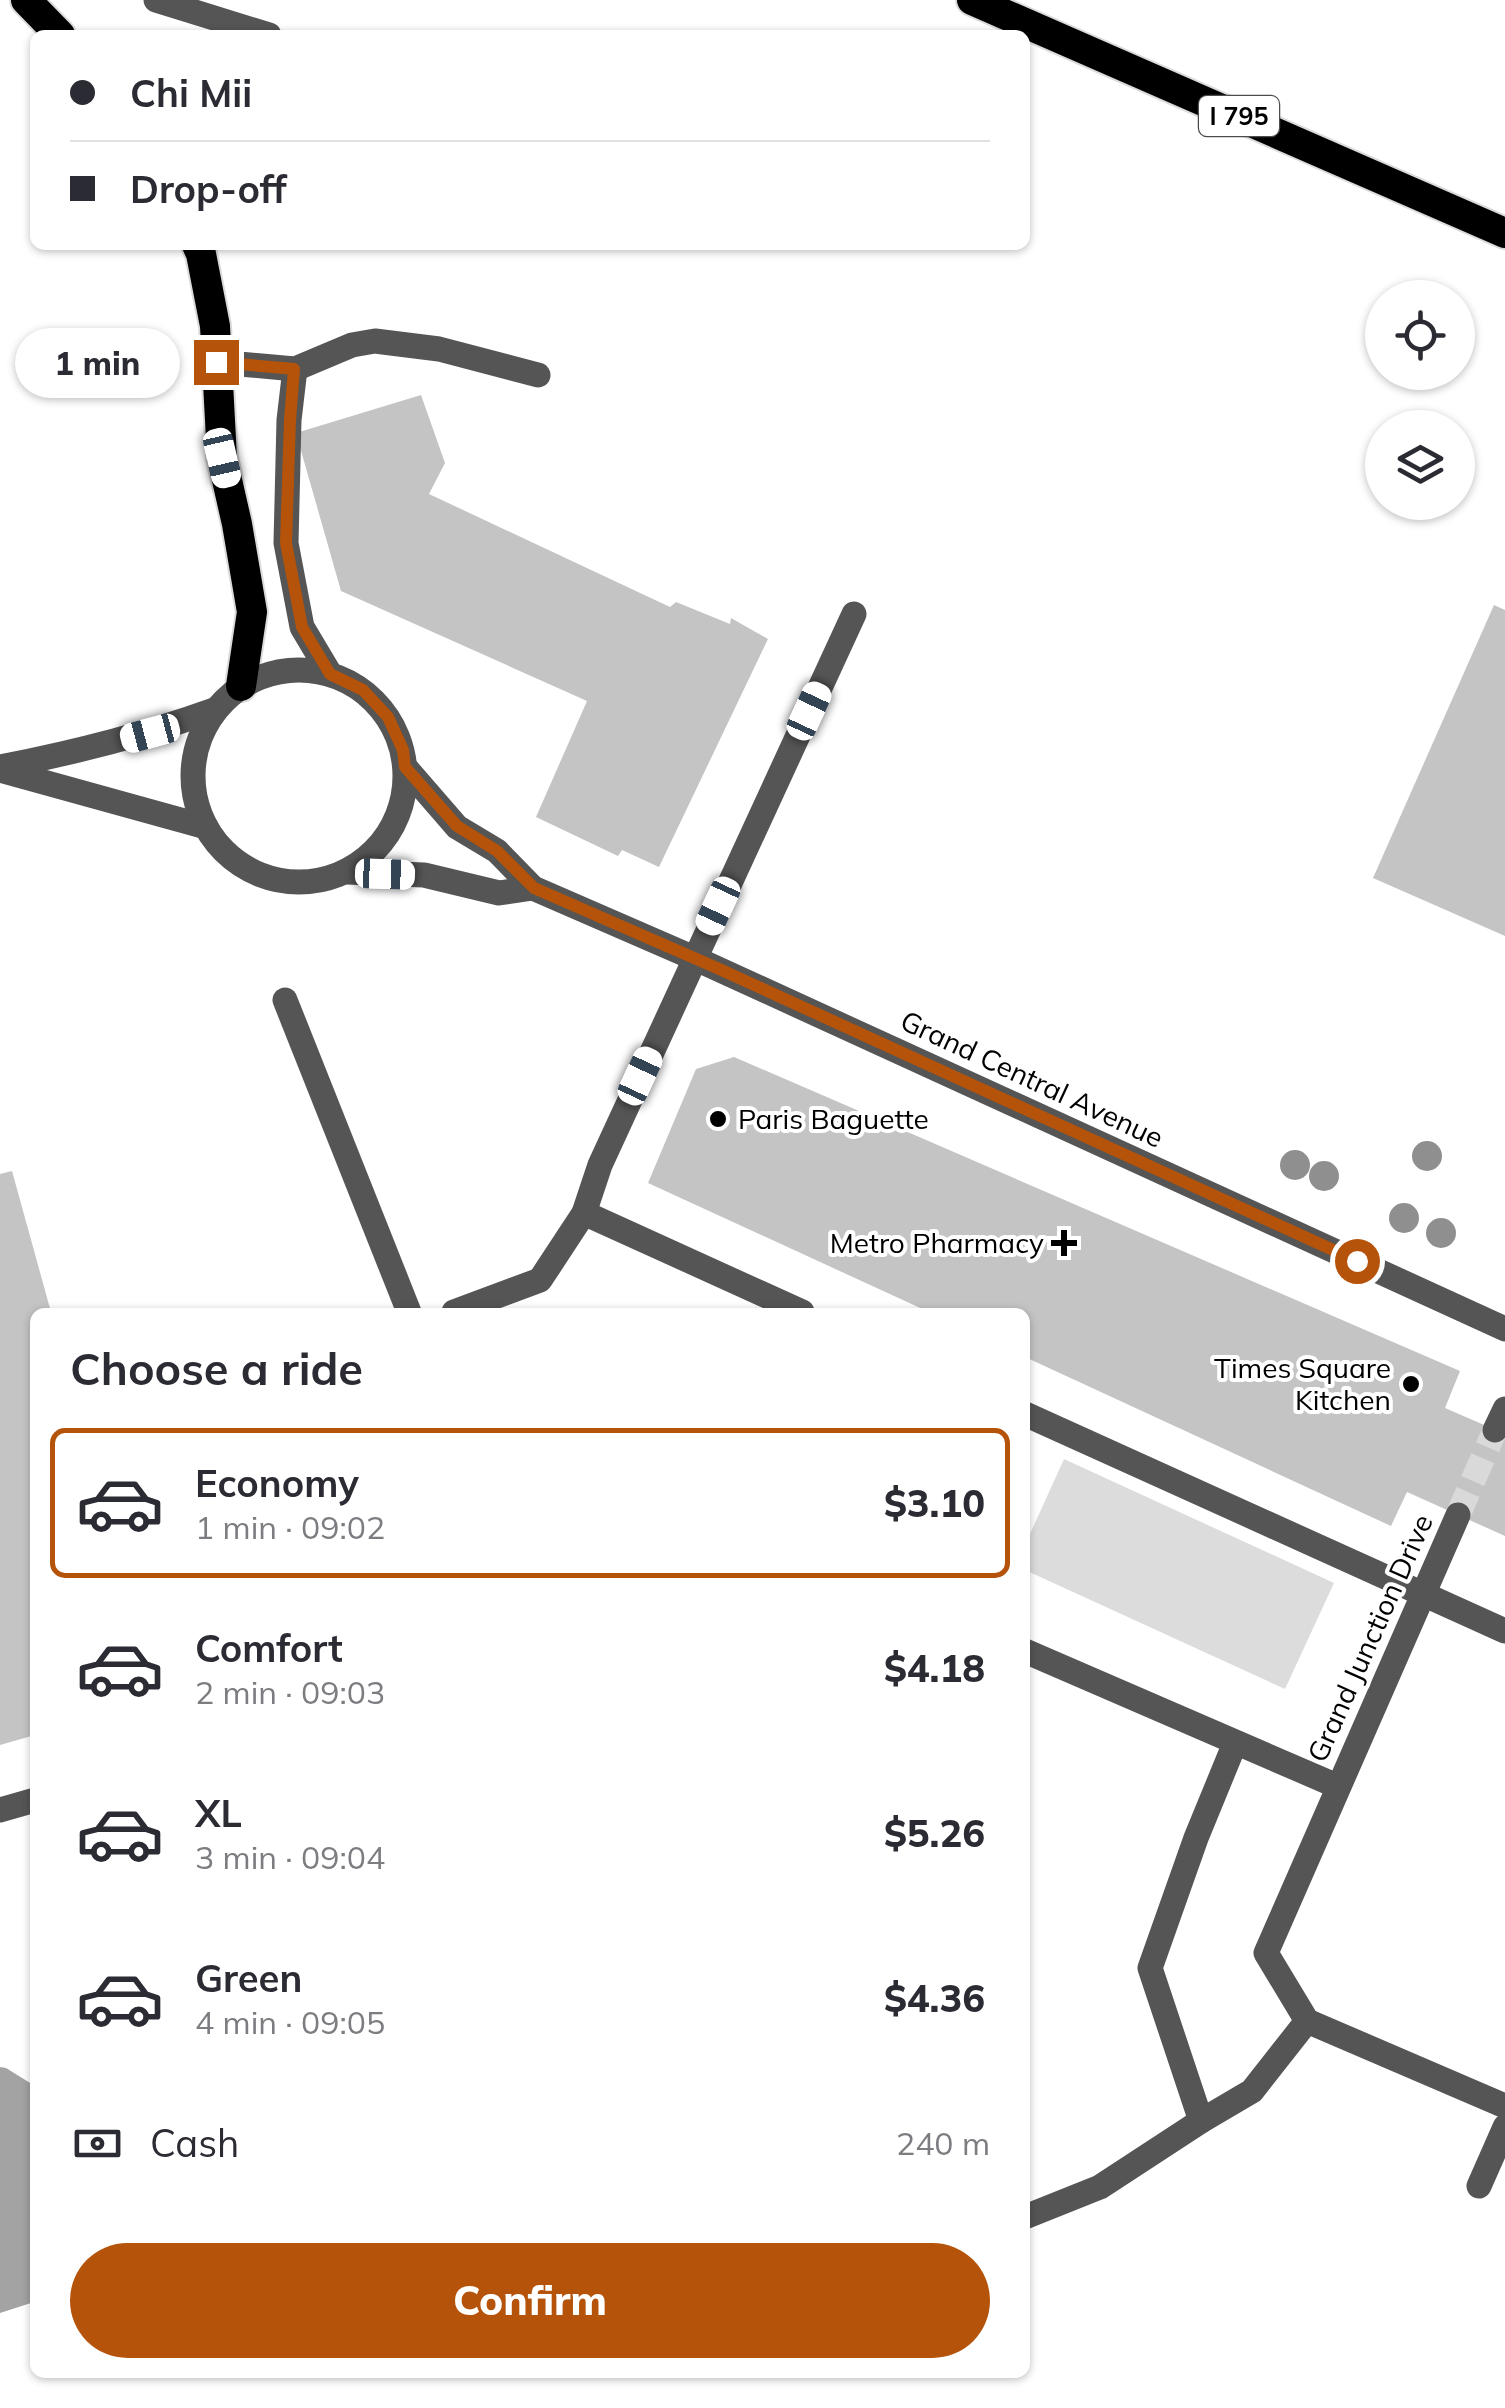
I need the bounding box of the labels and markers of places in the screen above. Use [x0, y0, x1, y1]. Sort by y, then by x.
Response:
place label: Paris Baguette [738, 1101, 929, 1136]
marker: Paris Baguette [707, 1108, 729, 1130]
place label: Metro Pharmacy [830, 1225, 1044, 1260]
marker: Metro Pharmacy [1053, 1232, 1075, 1254]
place label: Times Square Kitchen [1214, 1350, 1391, 1417]
marker: Times Square Kitchen [1400, 1373, 1422, 1395]

